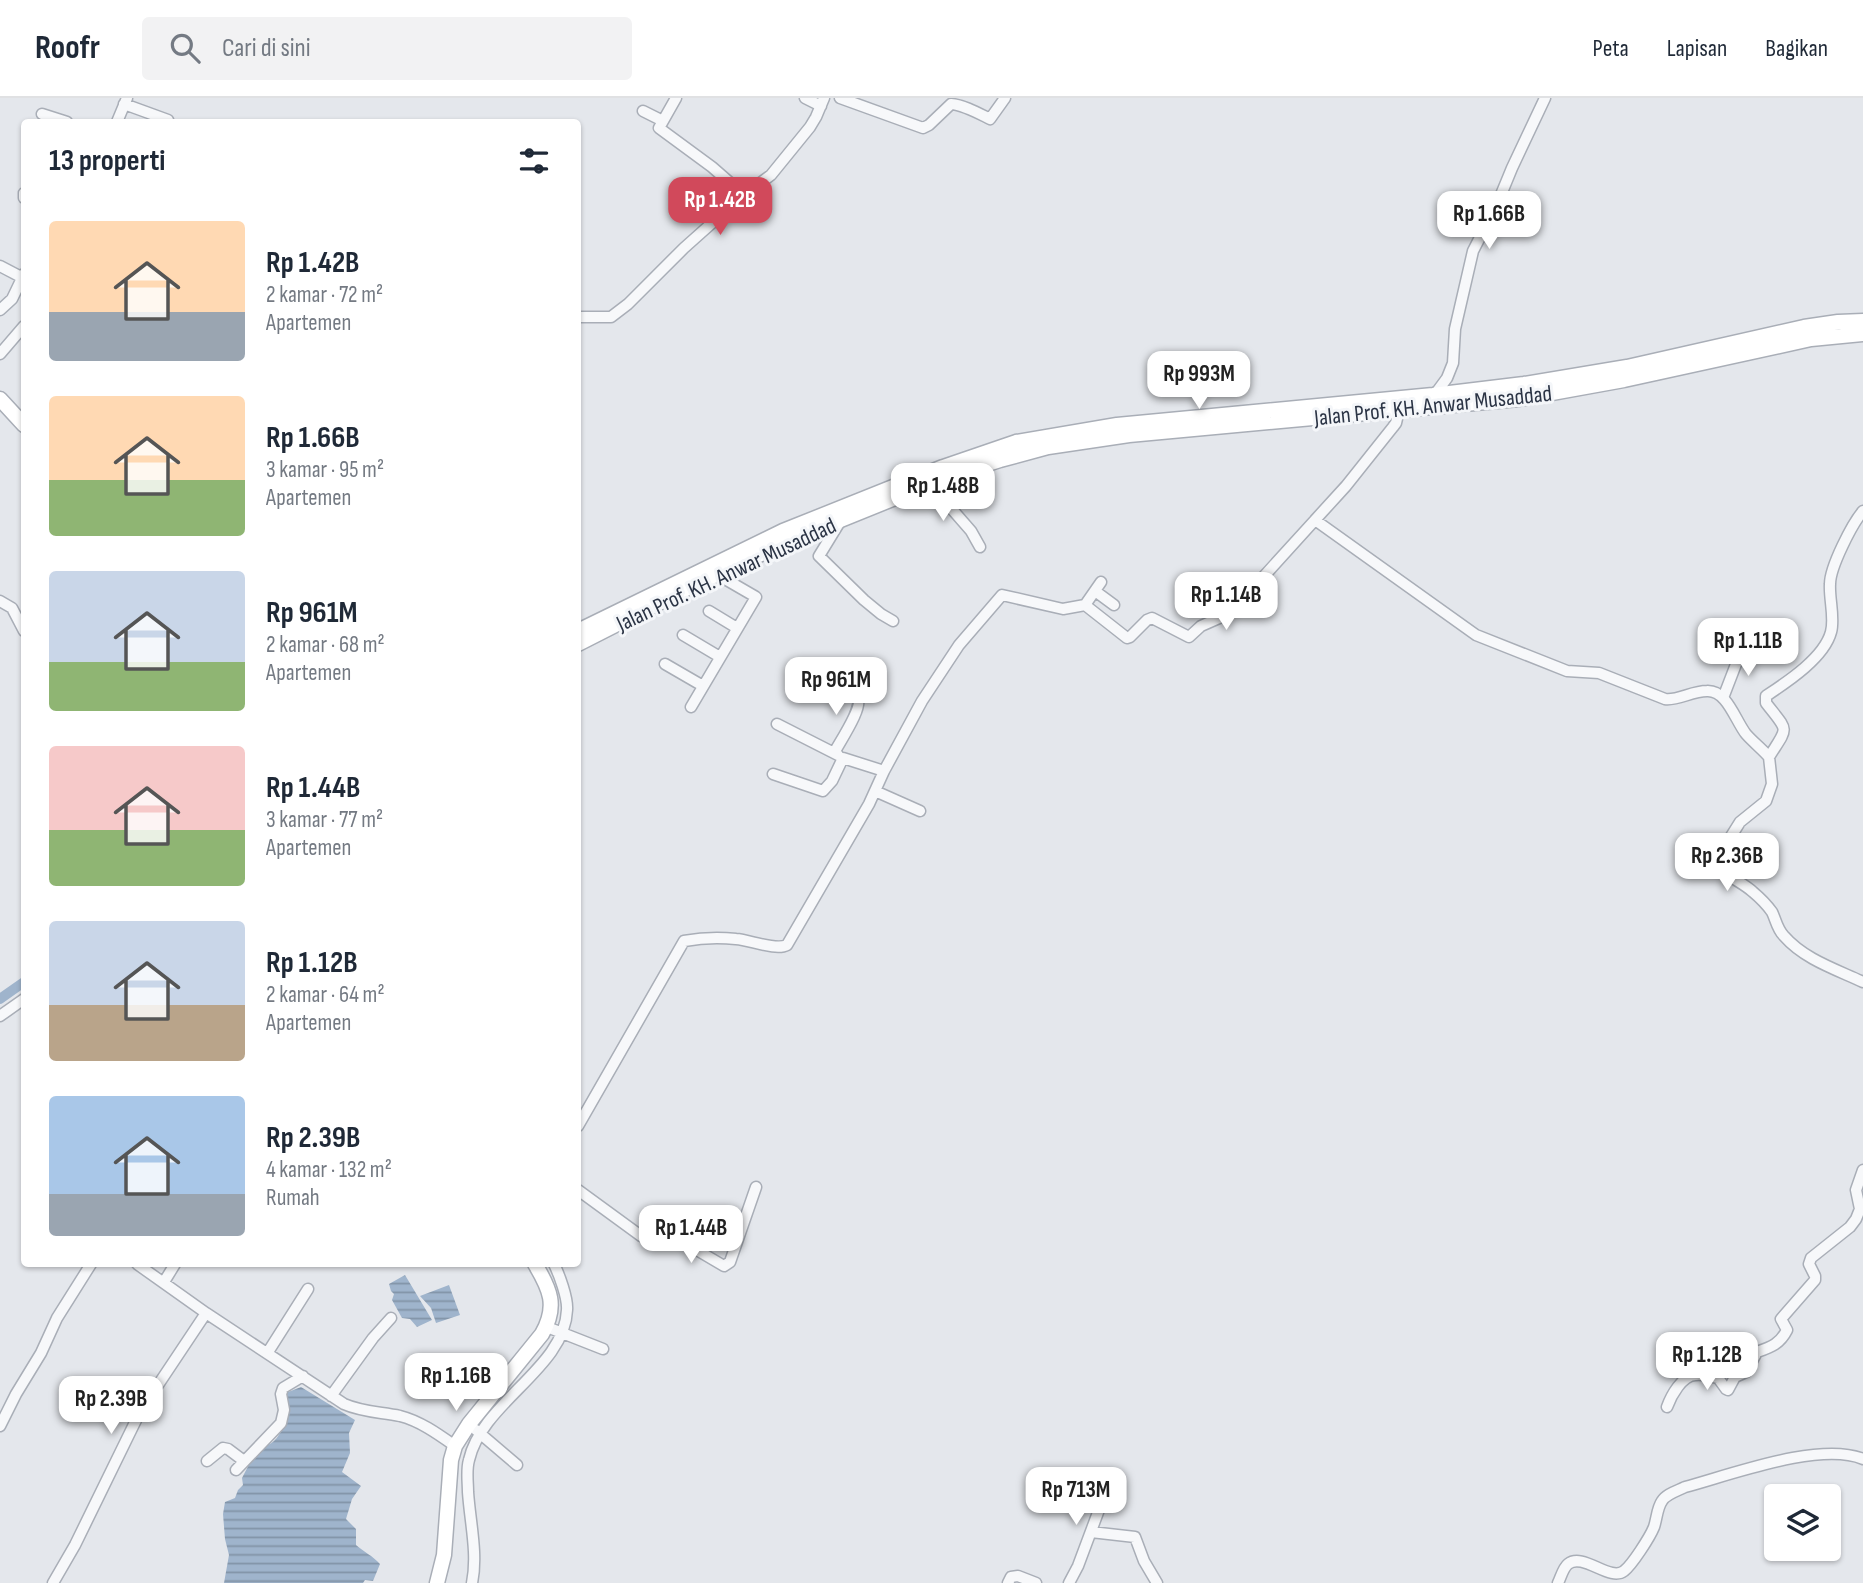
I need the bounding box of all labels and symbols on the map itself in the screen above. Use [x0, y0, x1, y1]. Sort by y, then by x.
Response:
pin: Rp 1.42B [648, 178, 792, 237]
pin: Rp 1.66B [1417, 192, 1561, 251]
pin: Rp 993M [1134, 352, 1264, 411]
street label: Jalan Prof. KH. Anwar Musaddad [1312, 380, 1553, 433]
pin: Rp 1.48B [871, 464, 1015, 523]
street label: Jalan Prof. KH. Anwar Musaddad [611, 512, 841, 639]
pin: Rp 1.14B [1154, 573, 1298, 632]
pin: Rp 1.11B [1676, 618, 1820, 678]
pin: Rp 961M [771, 658, 901, 717]
pin: Rp 2.36B [1655, 834, 1799, 893]
pin: Rp 1.44B [619, 1206, 763, 1265]
pin: Rp 1.12B [1635, 1332, 1779, 1392]
pin: Rp 1.16B [384, 1354, 528, 1413]
pin: Rp 2.39B [39, 1376, 183, 1436]
pin: Rp 713M [1011, 1468, 1141, 1527]

